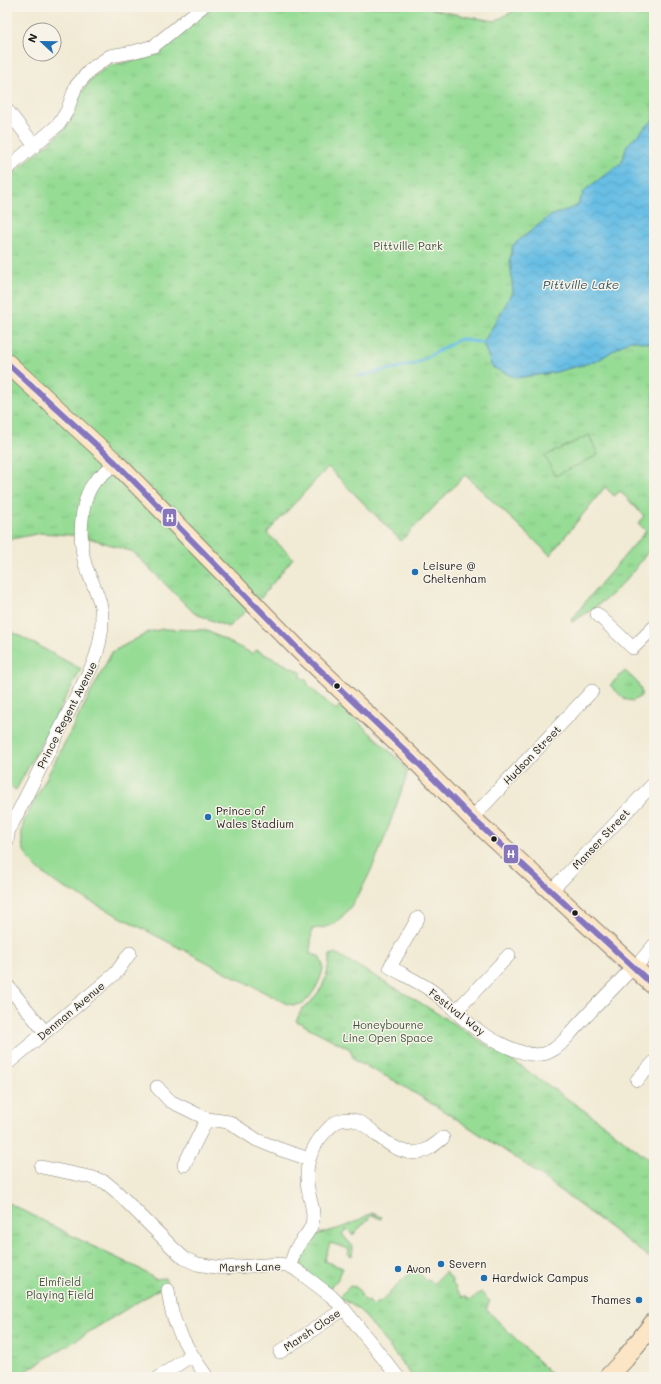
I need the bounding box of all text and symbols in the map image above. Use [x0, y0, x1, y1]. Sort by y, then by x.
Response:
north arrow [22, 22, 62, 62]
text: N [24, 31, 41, 45]
park label: Pittville Park [373, 238, 443, 253]
water label: Pittville Lake [543, 276, 619, 292]
line badge: H [162, 508, 177, 527]
text: H [166, 510, 175, 525]
place label: Leisure @ Cheltenham [423, 558, 486, 586]
marker: Leisure @ Cheltenham [410, 567, 420, 577]
street label: Prince Regent Avenue [33, 659, 100, 771]
unlabelled marker [332, 681, 342, 691]
street label: Hudson Street [499, 722, 564, 788]
place label: Prince of Wales Stadium [216, 803, 294, 831]
street label: Manser Street [569, 805, 633, 872]
marker: Prince of Wales Stadium [203, 812, 213, 822]
unlabelled marker [489, 834, 499, 844]
line badge: H [503, 844, 519, 864]
text: H [507, 846, 516, 861]
unlabelled marker [570, 908, 580, 918]
street label: Denman Avenue [34, 978, 108, 1043]
street label: Festival Way [426, 985, 489, 1039]
park label: Honeybourne Line Open Space [343, 1017, 433, 1045]
place label: Severn [449, 1256, 486, 1271]
street label: Marsh Lane [219, 1258, 281, 1275]
marker: Severn [436, 1259, 446, 1269]
place label: Avon [406, 1261, 431, 1276]
marker: Avon [393, 1264, 403, 1274]
place label: Hardwick Campus [492, 1270, 589, 1285]
marker: Hardwick Campus [479, 1273, 489, 1283]
park label: Elmfield Playing Field [26, 1274, 94, 1302]
place label: Thames [591, 1292, 631, 1307]
marker: Thames [634, 1295, 644, 1305]
street label: Marsh Close [280, 1305, 343, 1354]

